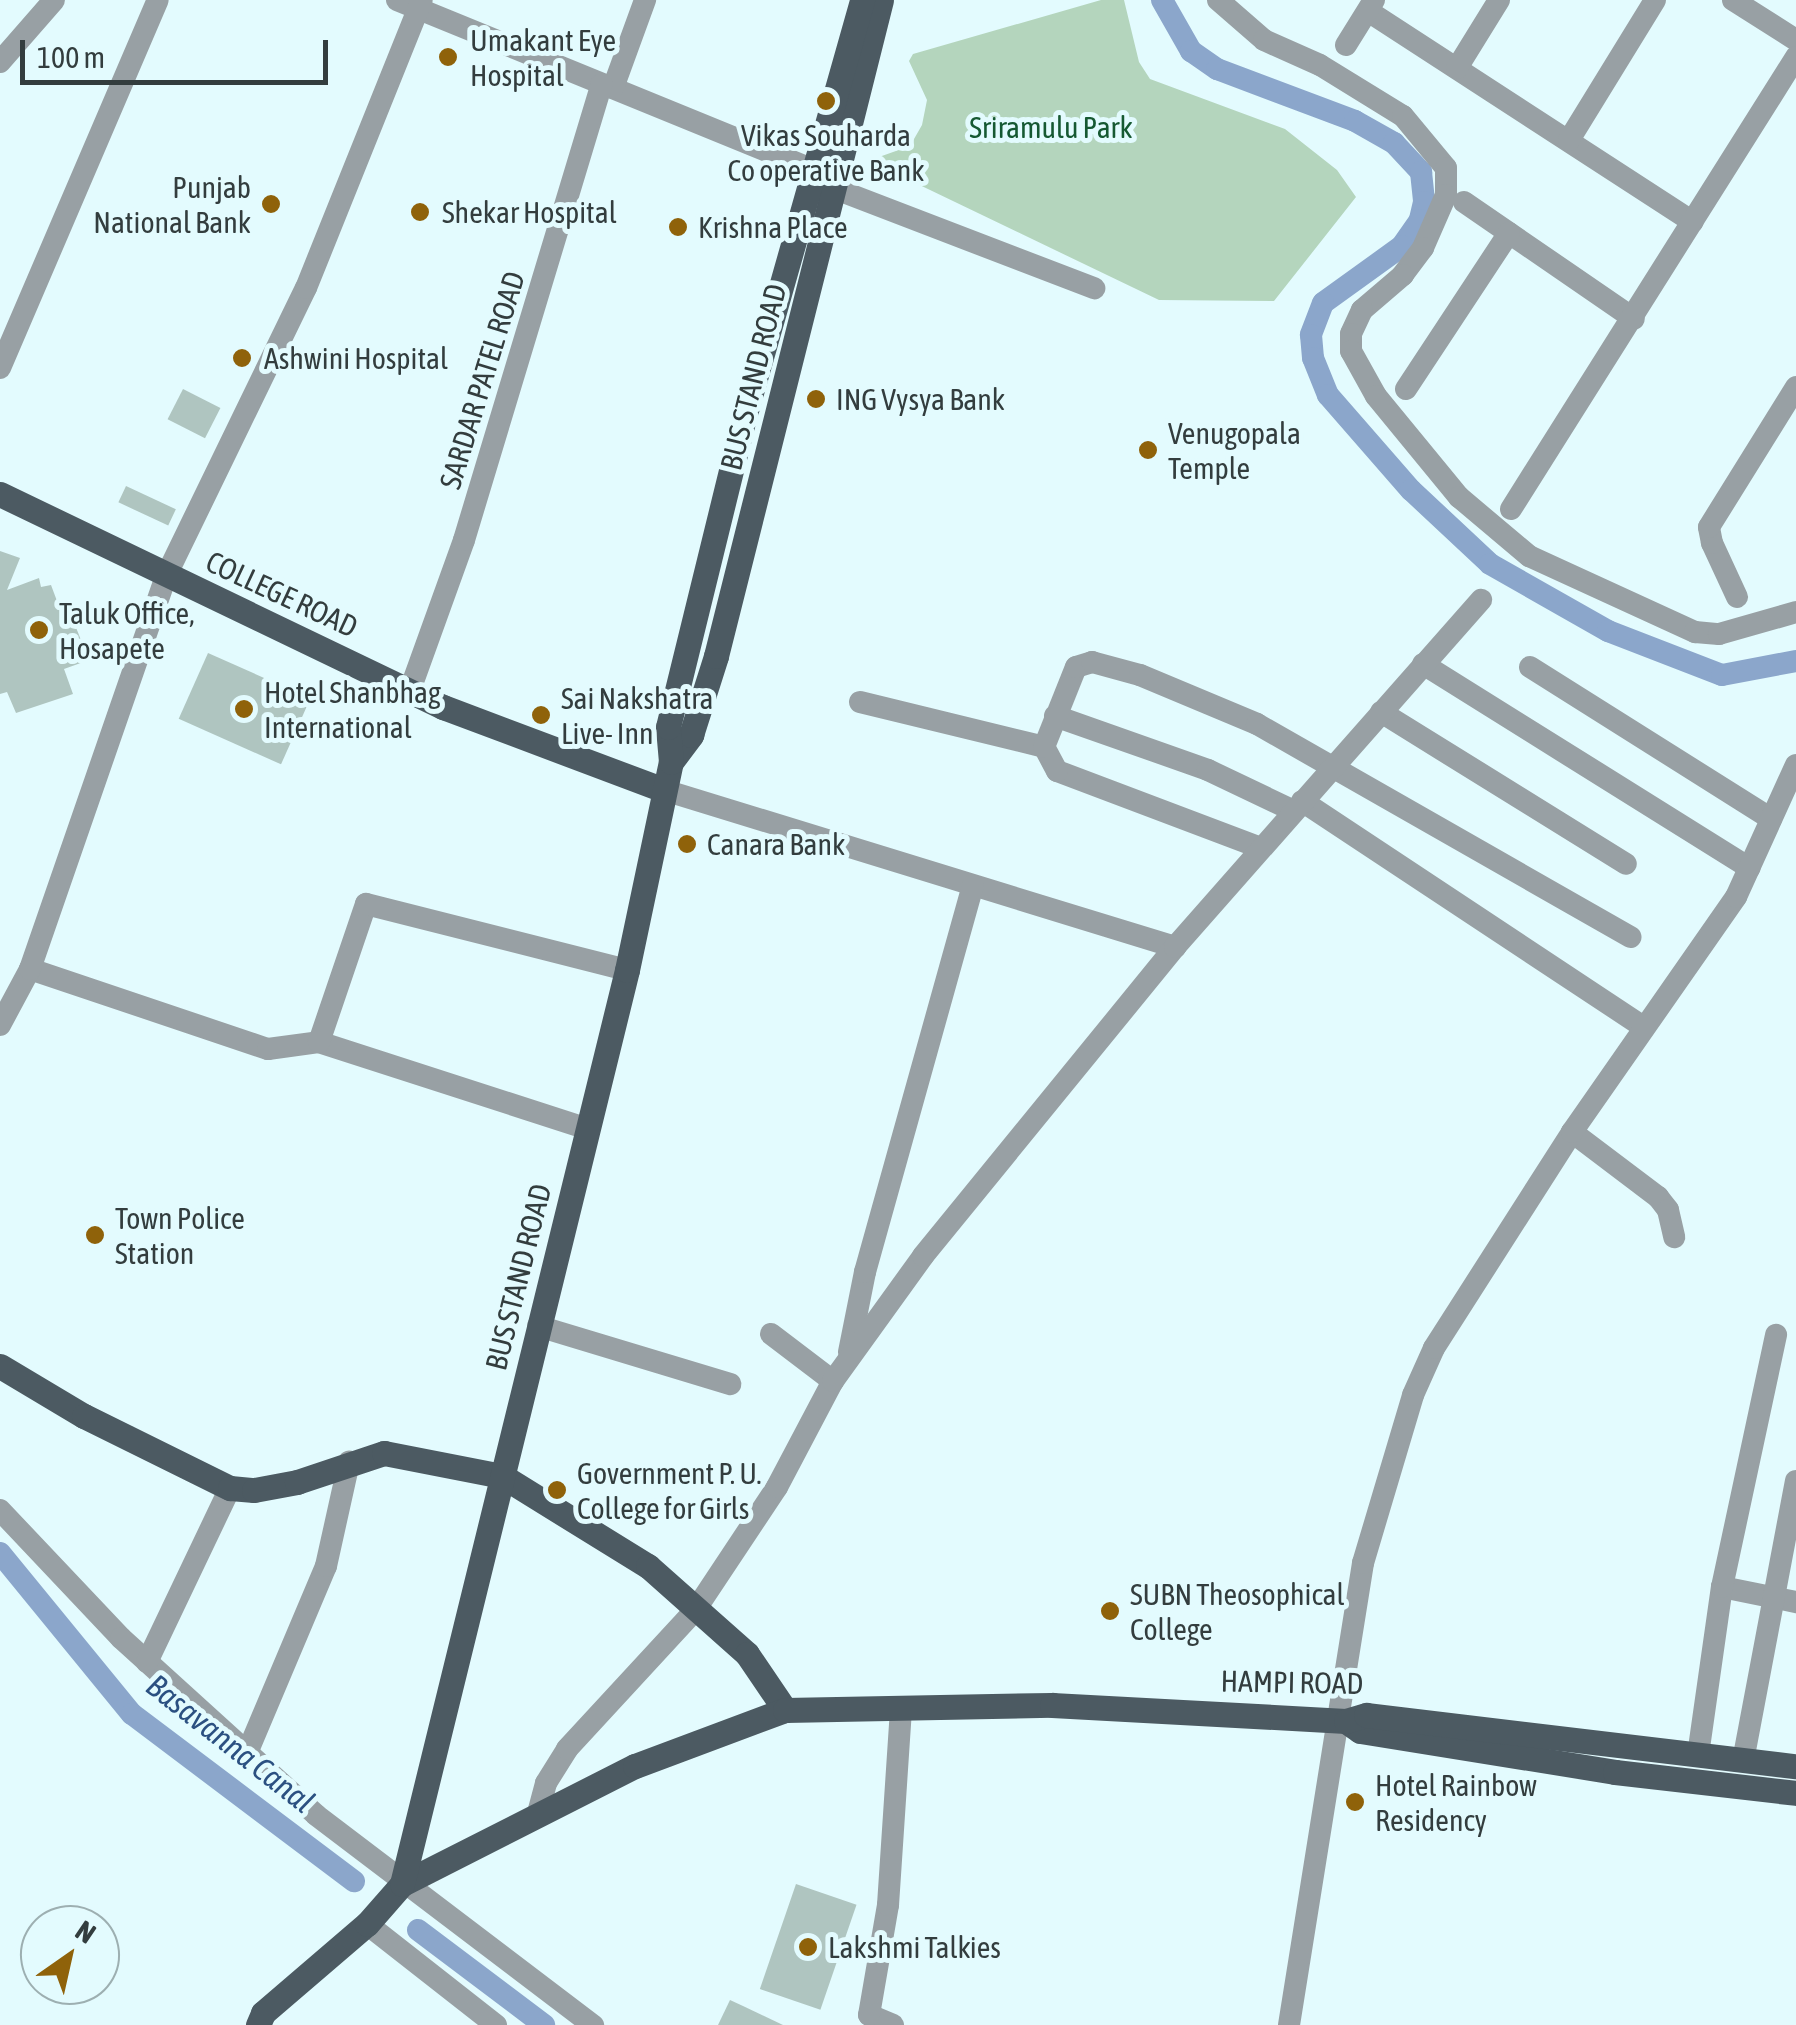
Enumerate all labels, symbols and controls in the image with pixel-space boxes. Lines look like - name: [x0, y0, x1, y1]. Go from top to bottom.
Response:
- scale bar: [25, 20, 332, 82]
- place label: Umakant Eye Hospital: [470, 22, 616, 92]
- text: 100 m: [37, 40, 105, 74]
- marker: Umakant Eye Hospital: [435, 44, 461, 70]
- marker: Vikas Souharda Co operative Bank: [815, 90, 837, 112]
- park label: Sriramulu Park: [969, 109, 1133, 145]
- place label: Vikas Souharda Co operative Bank: [727, 117, 925, 188]
- place label: Punjab National Bank: [93, 169, 251, 240]
- marker: Punjab National Bank: [260, 193, 282, 215]
- place label: Shekar Hospital: [442, 194, 617, 230]
- marker: Shekar Hospital: [407, 199, 433, 225]
- place label: Krishna Place: [698, 209, 848, 245]
- marker: Krishna Place: [667, 216, 689, 238]
- street label: SARDAR PATEL ROAD: [432, 267, 532, 493]
- street label: BUS STAND ROAD: [713, 280, 793, 474]
- place label: Ashwini Hospital: [264, 340, 448, 376]
- marker: Ashwini Hospital: [229, 345, 255, 371]
- place label: ING Vysya Bank: [836, 381, 1005, 417]
- marker: ING Vysya Bank: [805, 388, 827, 410]
- place label: Venugopala Temple: [1168, 415, 1301, 486]
- marker: Venugopala Temple: [1137, 439, 1159, 461]
- street label: COLLEGE ROAD: [201, 543, 363, 645]
- place label: Taluk Office, Hosapete: [59, 595, 195, 666]
- marker: Taluk Office, Hosapete: [28, 619, 50, 641]
- place label: Hotel Shanbhag International: [264, 674, 441, 744]
- place label: Sai Nakshatra Live- Inn: [561, 680, 713, 750]
- marker: Hotel Shanbhag International: [233, 698, 255, 720]
- marker: Sai Nakshatra Live- Inn: [530, 704, 552, 726]
- place label: Canara Bank: [707, 826, 845, 862]
- marker: Canara Bank: [676, 833, 698, 855]
- street label: BUS STAND ROAD: [478, 1180, 558, 1374]
- place label: Town Police Station: [115, 1200, 245, 1270]
- marker: Town Police Station: [84, 1224, 106, 1246]
- place label: Government P. U. College for Girls: [577, 1455, 762, 1526]
- marker: Government P. U. College for Girls: [546, 1479, 568, 1501]
- place label: SUBN Theosophical College: [1130, 1576, 1344, 1646]
- marker: SUBN Theosophical College: [1099, 1600, 1121, 1622]
- street label: HAMPI ROAD: [1220, 1663, 1364, 1701]
- water label: Basavanna Canal: [138, 1667, 322, 1821]
- place label: Hotel Rainbow Residency: [1375, 1767, 1537, 1838]
- marker: Hotel Rainbow Residency: [1344, 1791, 1366, 1813]
- north arrow: [20, 1905, 120, 2005]
- text: N: [70, 1914, 101, 1950]
- place label: Lakshmi Talkies: [828, 1929, 1001, 1965]
- marker: Lakshmi Talkies: [797, 1936, 819, 1958]

